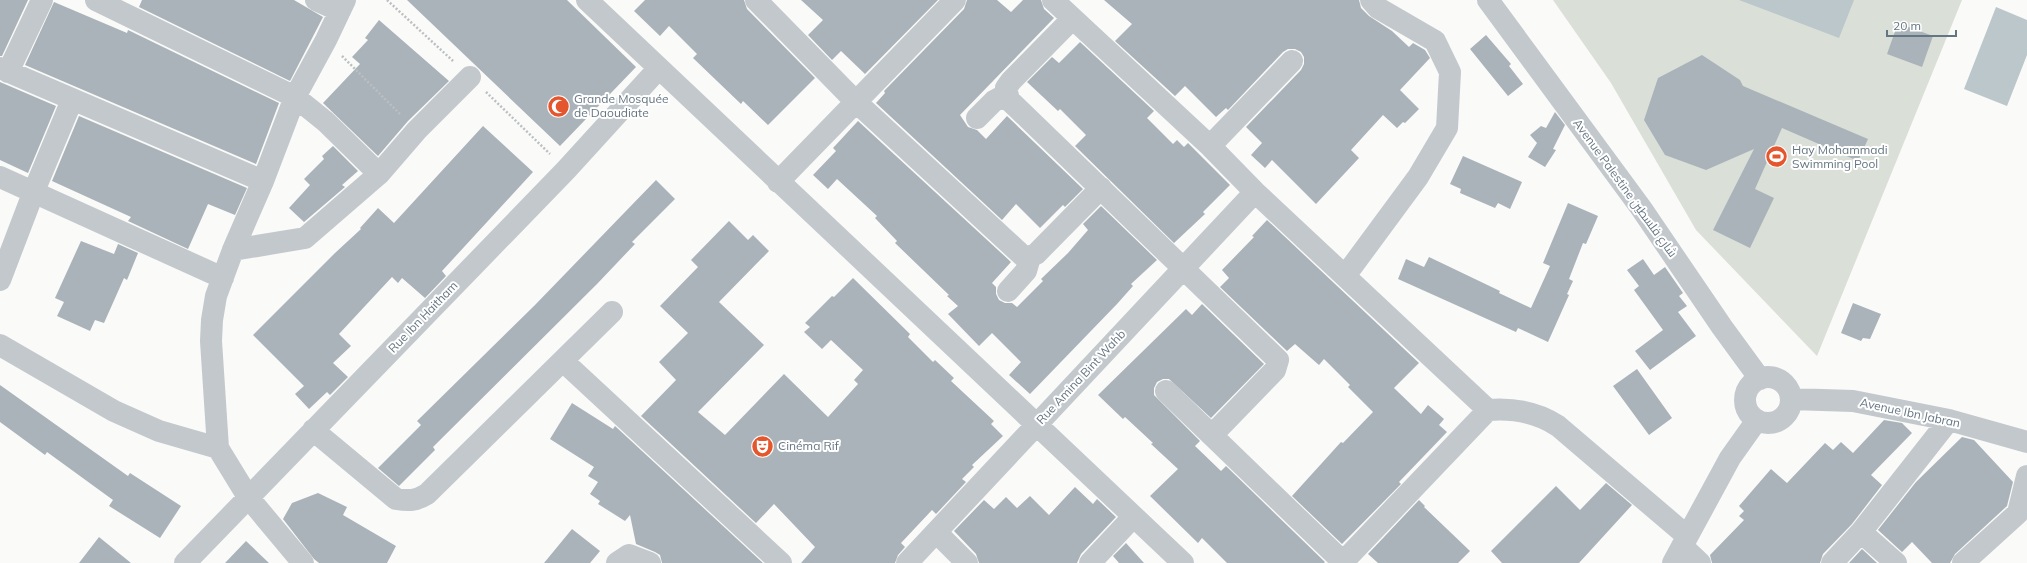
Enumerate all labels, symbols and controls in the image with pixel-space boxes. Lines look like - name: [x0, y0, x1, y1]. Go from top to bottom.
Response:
- scale bar: [1887, 12, 1956, 38]
- text: 20 m: [1893, 18, 1921, 33]
- place label: Grande Mosquée de Daoudiate: [574, 91, 668, 120]
- mosque icon: Grande Mosquée de Daoudiate: [545, 93, 571, 119]
- street label: Avenue Palestine شارع فلسطين: [1569, 116, 1681, 260]
- place label: Hay Mohammadi Swimming Pool: [1792, 142, 1888, 171]
- sports icon: Hay Mohammadi Swimming Pool: [1763, 144, 1789, 170]
- street label: Rue Ibn Haitham: [385, 278, 461, 356]
- street label: Rue Amina Bint Wahb: [1033, 326, 1128, 427]
- street label: Avenue Ibn Jabran: [1859, 395, 1962, 430]
- theatre icon: Cinéma Rif: [750, 433, 776, 459]
- place label: Cinéma Rif: [778, 438, 840, 453]

